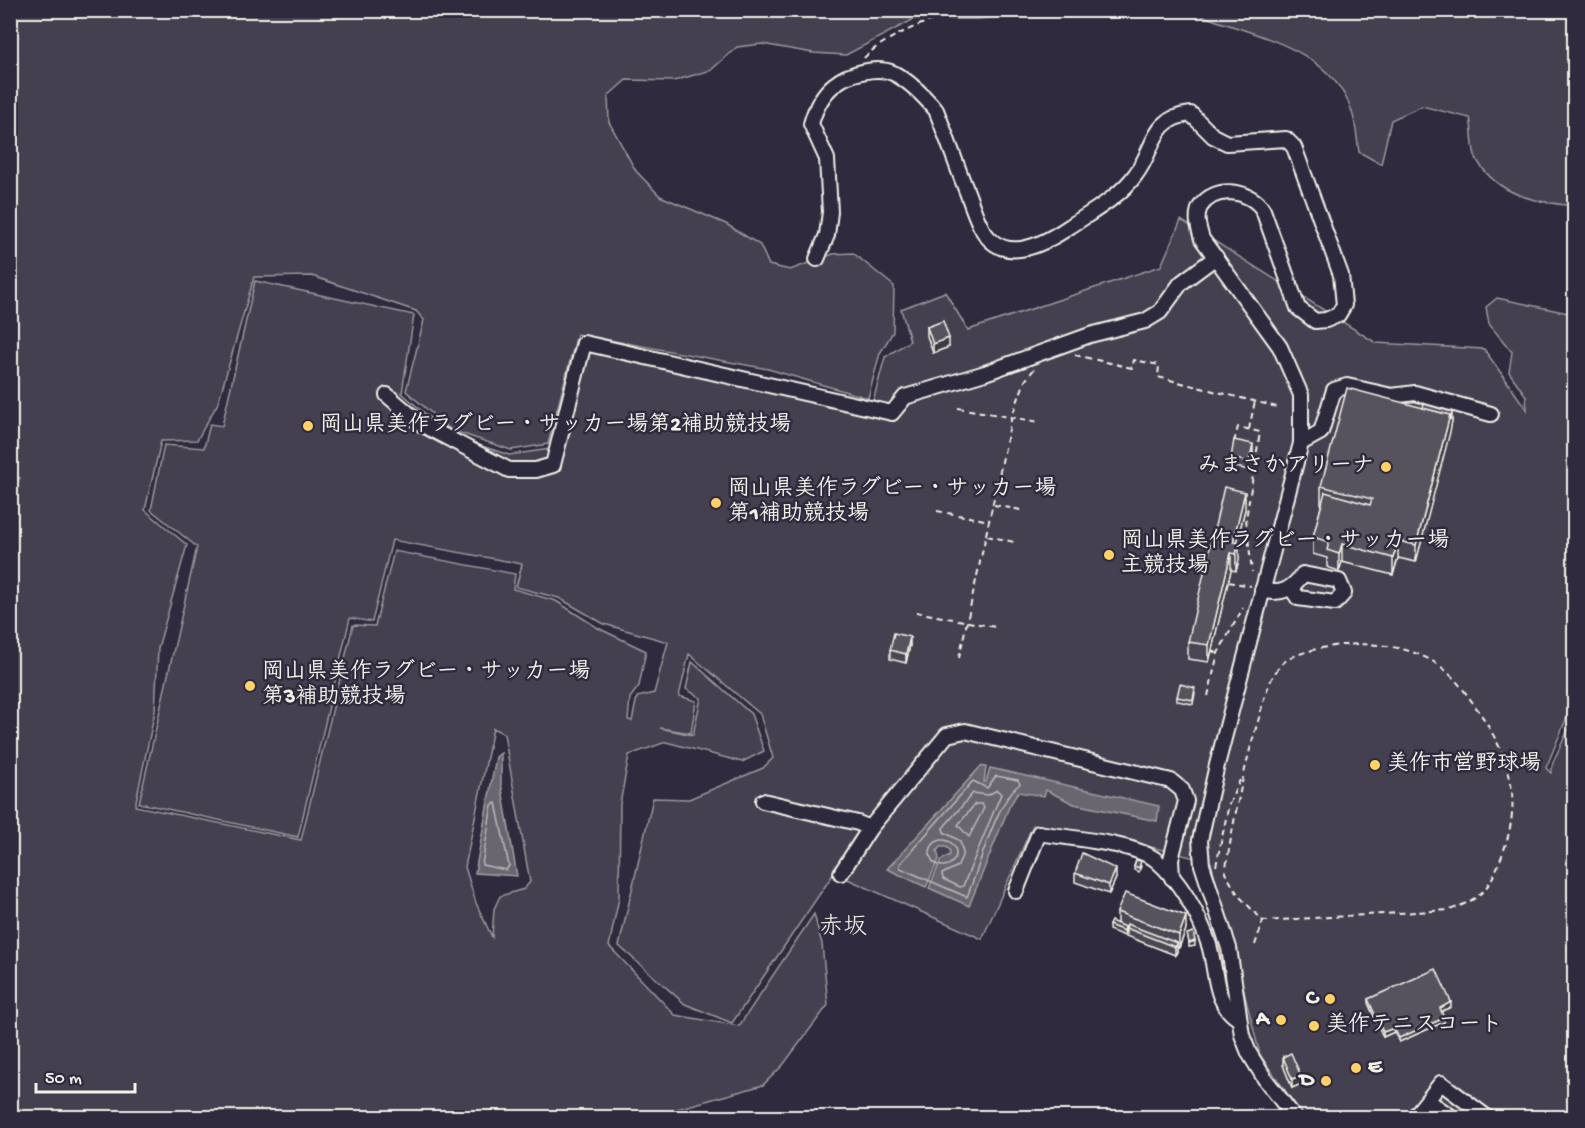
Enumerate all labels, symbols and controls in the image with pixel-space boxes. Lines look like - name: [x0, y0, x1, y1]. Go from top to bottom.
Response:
- place label: 岡山県美作ラグビー・サッカー場第2補助競技場: [320, 411, 791, 439]
- marker: 岡山県美作ラグビー・サッカー場第2補助競技場: [301, 419, 315, 433]
- place label: みまさかアリーナ: [1198, 454, 1374, 480]
- marker: みまさかアリーナ: [1379, 460, 1393, 474]
- place label: 岡山県美作ラグビー・サッカー場 第1補助競技場: [728, 475, 1056, 528]
- marker: 岡山県美作ラグビー・サッカー場 第1補助競技場: [709, 496, 723, 510]
- place label: 岡山県美作ラグビー・サッカー場 主競技場: [1121, 527, 1449, 580]
- marker: 岡山県美作ラグビー・サッカー場 主競技場: [1102, 548, 1116, 562]
- place label: 岡山県美作ラグビー・サッカー場 第3補助競技場: [262, 658, 590, 711]
- marker: 岡山県美作ラグビー・サッカー場 第3補助競技場: [243, 679, 257, 693]
- place label: 美作市営野球場: [1387, 750, 1541, 778]
- marker: 美作市営野球場: [1368, 758, 1382, 772]
- district label: 赤坂: [819, 913, 867, 943]
- place label: C: [1305, 986, 1320, 1012]
- marker: C: [1323, 992, 1337, 1006]
- place label: A: [1255, 1007, 1271, 1033]
- place label: 美作テニスコート: [1326, 1011, 1502, 1039]
- marker: A: [1274, 1013, 1288, 1027]
- marker: 美作テニスコート: [1307, 1019, 1321, 1033]
- place label: E: [1368, 1055, 1383, 1081]
- scale bar: [36, 1056, 135, 1094]
- marker: E: [1349, 1061, 1363, 1075]
- place label: D: [1298, 1068, 1315, 1094]
- text: 50 m: [45, 1069, 82, 1090]
- marker: D: [1319, 1074, 1333, 1088]

